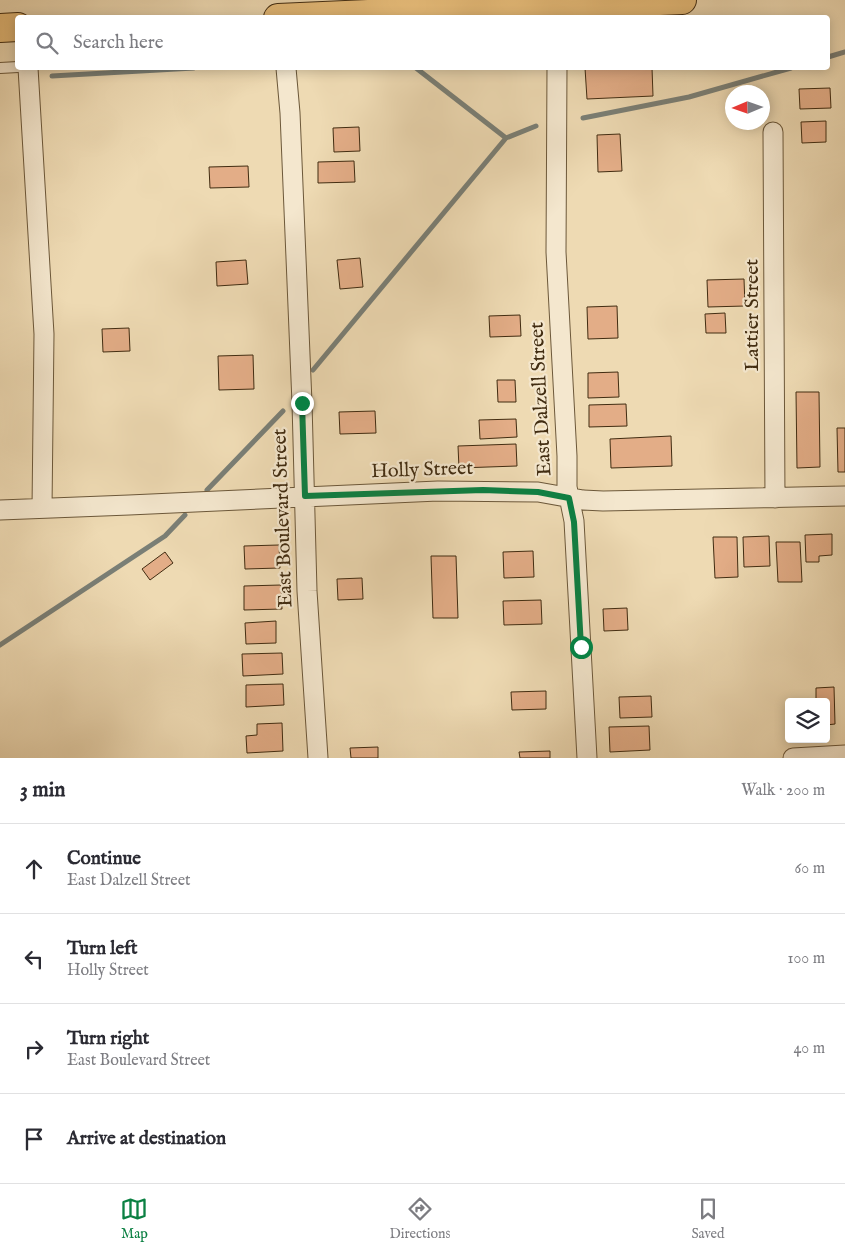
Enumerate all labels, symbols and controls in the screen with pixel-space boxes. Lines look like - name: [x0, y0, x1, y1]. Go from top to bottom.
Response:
- search box: [15, 15, 830, 70]
- icon: search: [33, 29, 61, 57]
- text: Search here: [73, 31, 164, 55]
- north arrow: [725, 85, 770, 130]
- street label: Lattier Street: [740, 259, 765, 371]
- street label: East Dalzell Street: [524, 321, 558, 477]
- route end: [291, 392, 314, 415]
- street label: East Boulevard Street: [267, 428, 299, 608]
- street label: Holly Street: [371, 456, 474, 484]
- route start: [570, 636, 593, 659]
- map controls: [785, 698, 830, 743]
- button: layers: [785, 698, 830, 743]
- text: 3 min: [20, 777, 65, 804]
- text: Walk · 200 m: [741, 781, 825, 801]
- text: Continue: [67, 847, 141, 871]
- icon: ahead: [20, 855, 48, 883]
- text: 60 m: [795, 859, 825, 879]
- text: East Dalzell Street: [67, 871, 191, 891]
- text: Turn left: [67, 937, 138, 961]
- icon: left: [20, 945, 48, 973]
- text: 100 m: [788, 949, 825, 969]
- text: Holly Street: [67, 961, 149, 981]
- text: Turn right: [67, 1027, 149, 1051]
- icon: right: [20, 1035, 48, 1063]
- text: 40 m: [793, 1039, 825, 1059]
- text: East Boulevard Street: [67, 1051, 210, 1071]
- icon: arrive: [20, 1125, 48, 1153]
- text: Arrive at destination: [67, 1127, 226, 1151]
- tab: Map: [120, 1195, 148, 1243]
- tab: Directions: [389, 1195, 450, 1243]
- tab: Saved: [691, 1195, 724, 1243]

